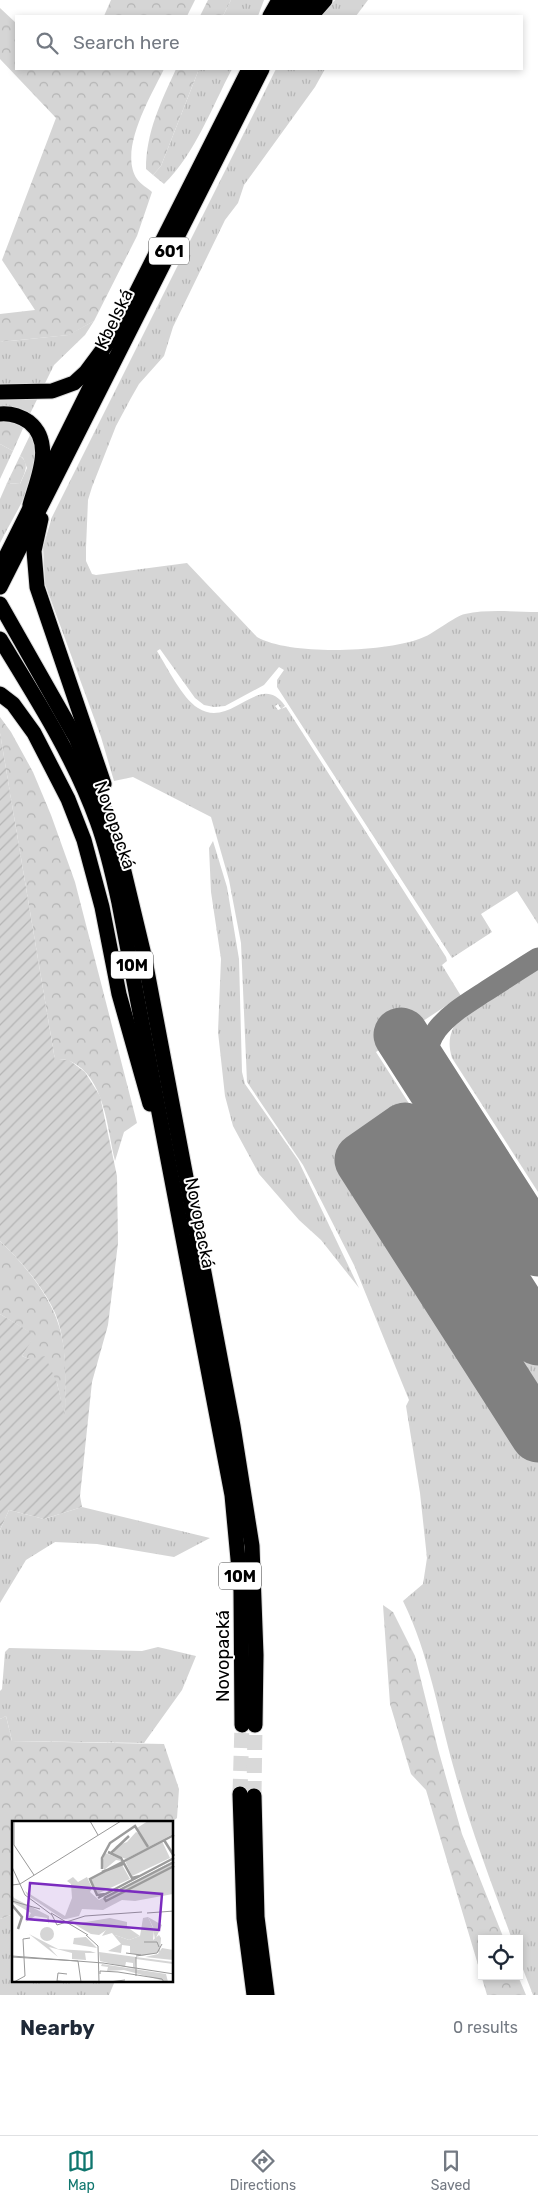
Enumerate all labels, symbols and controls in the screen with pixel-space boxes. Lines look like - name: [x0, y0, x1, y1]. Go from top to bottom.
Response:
- search box: [15, 15, 523, 70]
- icon: search: [33, 29, 61, 57]
- text: Search here: [73, 31, 180, 54]
- road number: 601: [149, 238, 189, 264]
- street label: Kbelská: [90, 285, 138, 353]
- street label: Novopacká: [90, 778, 140, 872]
- road number: 10M: [111, 952, 153, 978]
- street label: Novopacká: [180, 1176, 220, 1270]
- road number: 10M: [219, 1562, 261, 1590]
- street label: Novopacká: [212, 1610, 234, 1702]
- inset map: [12, 1821, 174, 1982]
- map controls: [478, 1935, 523, 1980]
- button: locate: [478, 1935, 523, 1980]
- text: Nearby: [20, 2015, 95, 2040]
- text: 0 results: [453, 2018, 518, 2037]
- tab: Map: [67, 2147, 95, 2194]
- tab: Directions: [230, 2147, 296, 2194]
- tab: Saved: [431, 2147, 471, 2194]

